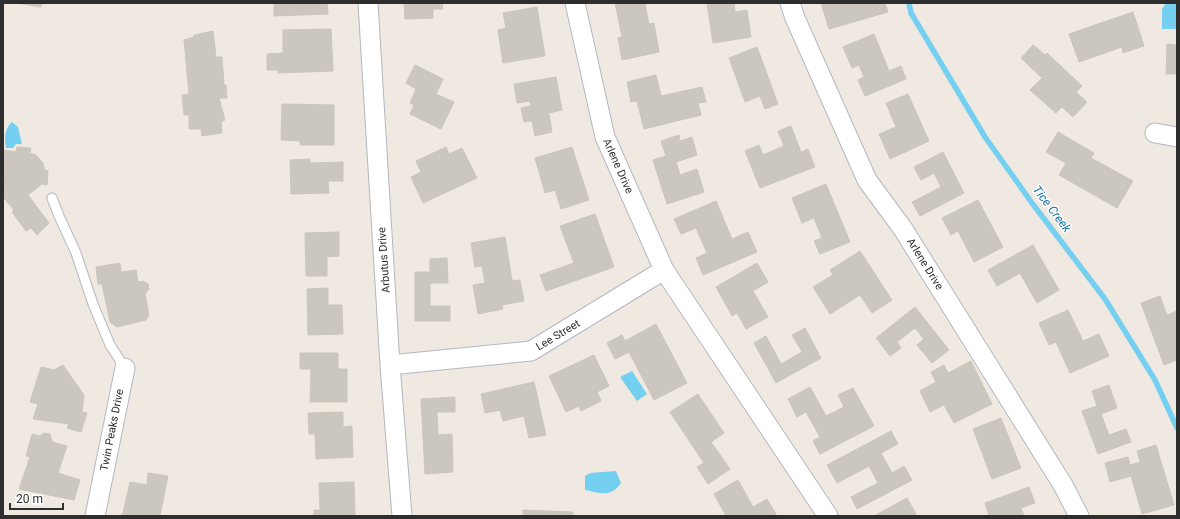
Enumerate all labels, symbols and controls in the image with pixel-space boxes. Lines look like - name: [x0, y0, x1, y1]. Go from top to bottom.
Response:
- street label: Arlene Drive: [600, 137, 636, 196]
- water label: Tice Creek: [1030, 183, 1075, 236]
- street label: Arbutus Drive: [375, 227, 393, 293]
- street label: Arlene Drive: [904, 236, 946, 292]
- street label: Lee Street: [534, 317, 583, 353]
- street label: Twin Peaks Drive: [98, 388, 126, 472]
- scale bar: [10, 485, 63, 511]
- text: 20 m: [16, 492, 43, 506]

